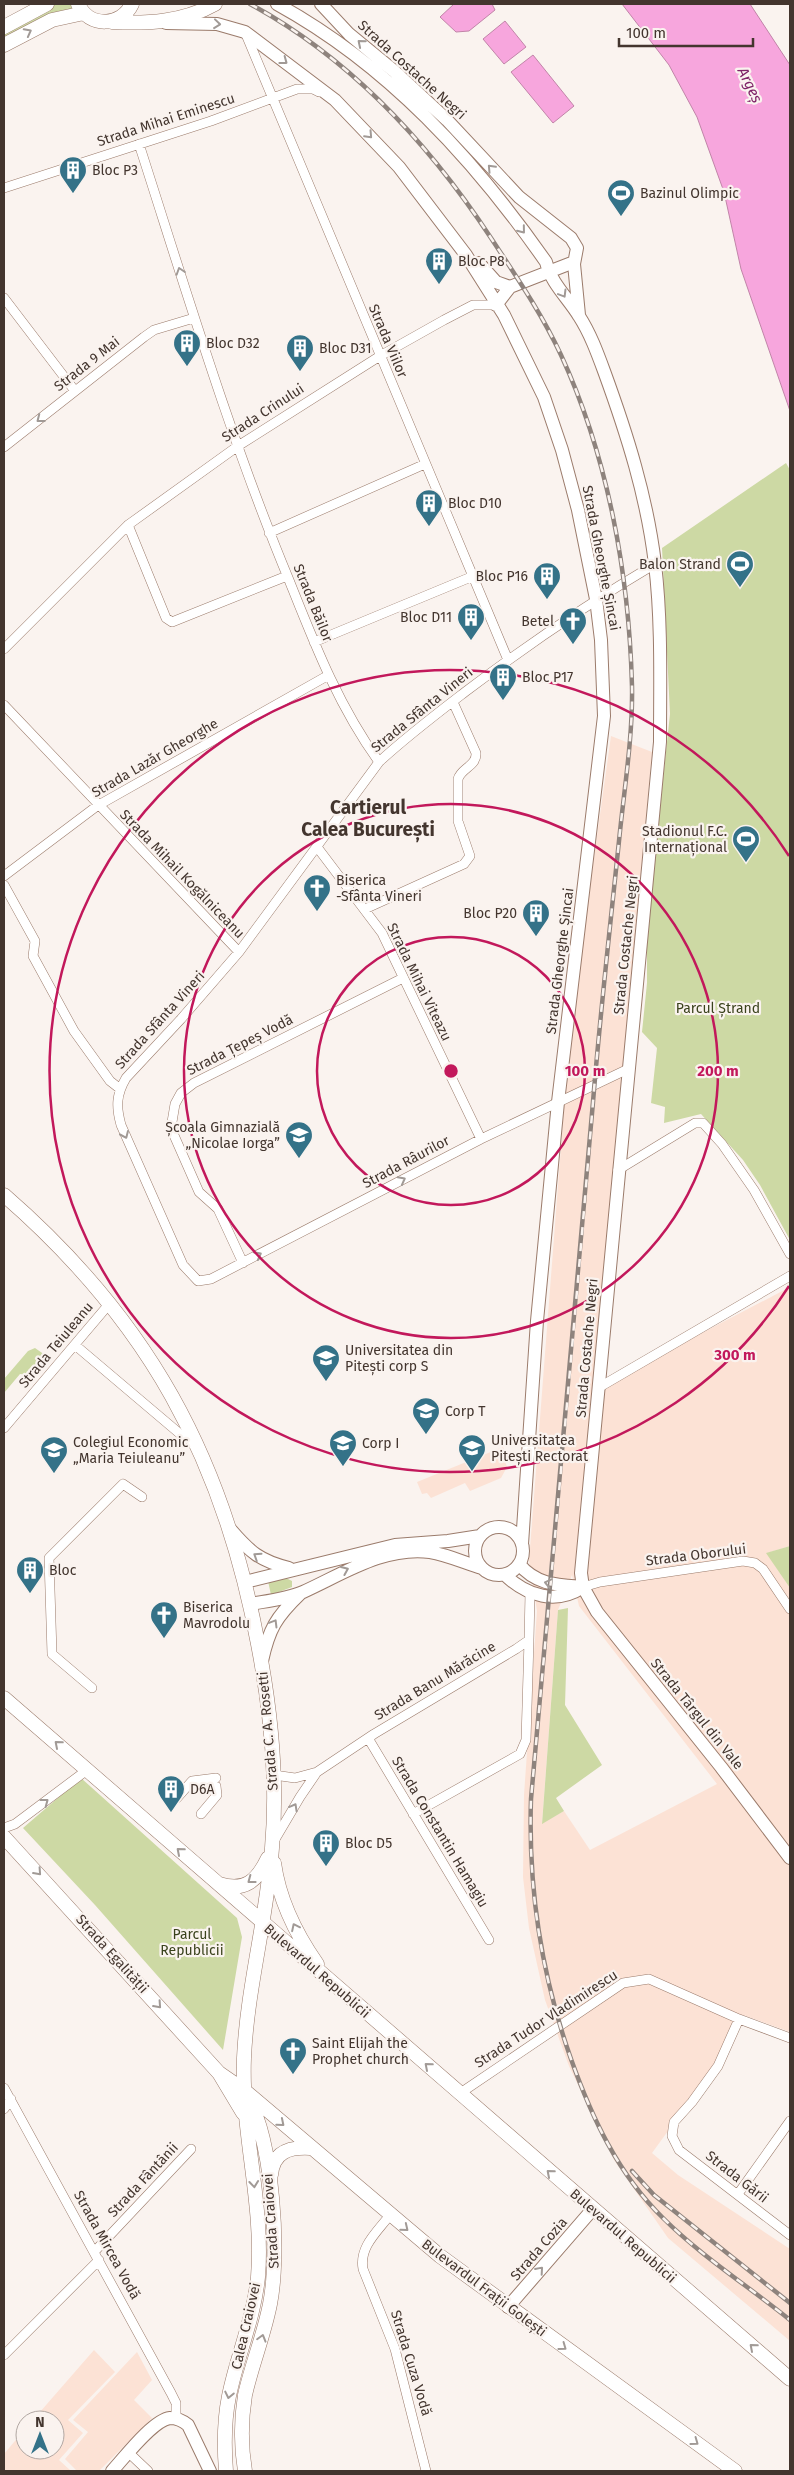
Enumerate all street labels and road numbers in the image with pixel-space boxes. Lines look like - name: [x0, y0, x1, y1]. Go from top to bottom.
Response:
- street label: Strada Costache Negri: [354, 17, 470, 123]
- street label: Strada Mihai Eminescu: [95, 90, 237, 150]
- street label: Strada Viilor: [365, 302, 411, 381]
- street label: Strada 9 Mai: [51, 333, 123, 395]
- street label: Strada Crinului: [219, 380, 307, 446]
- street label: Strada Gheorghe Șincai: [578, 484, 623, 632]
- street label: Strada Băilor: [290, 562, 337, 645]
- street label: Strada Sfânta Vineri: [368, 664, 476, 756]
- street label: Strada Lazăr Gheorghe: [89, 715, 221, 801]
- street label: Strada Mihail Kogălniceanu: [116, 806, 248, 942]
- street label: Strada Costache Negri: [610, 875, 642, 1015]
- street label: Strada Gheorghe Șincai: [543, 887, 578, 1035]
- street label: Strada Mihai Viteazu: [383, 920, 455, 1044]
- street label: Strada Sfânta Vineri: [112, 968, 208, 1072]
- street label: Strada Țepeș Vodă: [184, 1011, 296, 1080]
- street label: Strada Râurilor: [360, 1132, 453, 1192]
- street label: Strada Costache Negri: [572, 1278, 602, 1418]
- street label: Strada Teiuleanu: [15, 1299, 97, 1391]
- street label: Strada Oborului: [645, 1540, 747, 1570]
- street label: Strada Banu Mărăcine: [371, 1638, 499, 1724]
- street label: Strada Târgul din Vale: [647, 1655, 747, 1773]
- street label: Strada C. A. Rosetti: [254, 1671, 282, 1791]
- street label: Strada Constantin Hamagiu: [388, 1753, 492, 1911]
- street label: Strada Egalității: [71, 1911, 152, 1998]
- street label: Bulevardul Republicii: [260, 1920, 374, 2022]
- street label: Strada Tudor Vladimirescu: [471, 1966, 621, 2072]
- street label: Strada Fântânii: [104, 2139, 182, 2221]
- street label: Strada Gării: [702, 2147, 772, 2207]
- street label: Strada Craiovei: [259, 2173, 283, 2269]
- street label: Bulevardul Republicii: [566, 2185, 680, 2287]
- street label: Strada Mircea Vodă: [70, 2188, 144, 2302]
- street label: Strada Cozia: [507, 2214, 571, 2284]
- street label: Bulevardul Frații Golești: [418, 2236, 550, 2341]
- street label: Calea Craiovei: [228, 2281, 264, 2371]
- street label: Strada Cuza Vodă: [387, 2308, 435, 2418]

